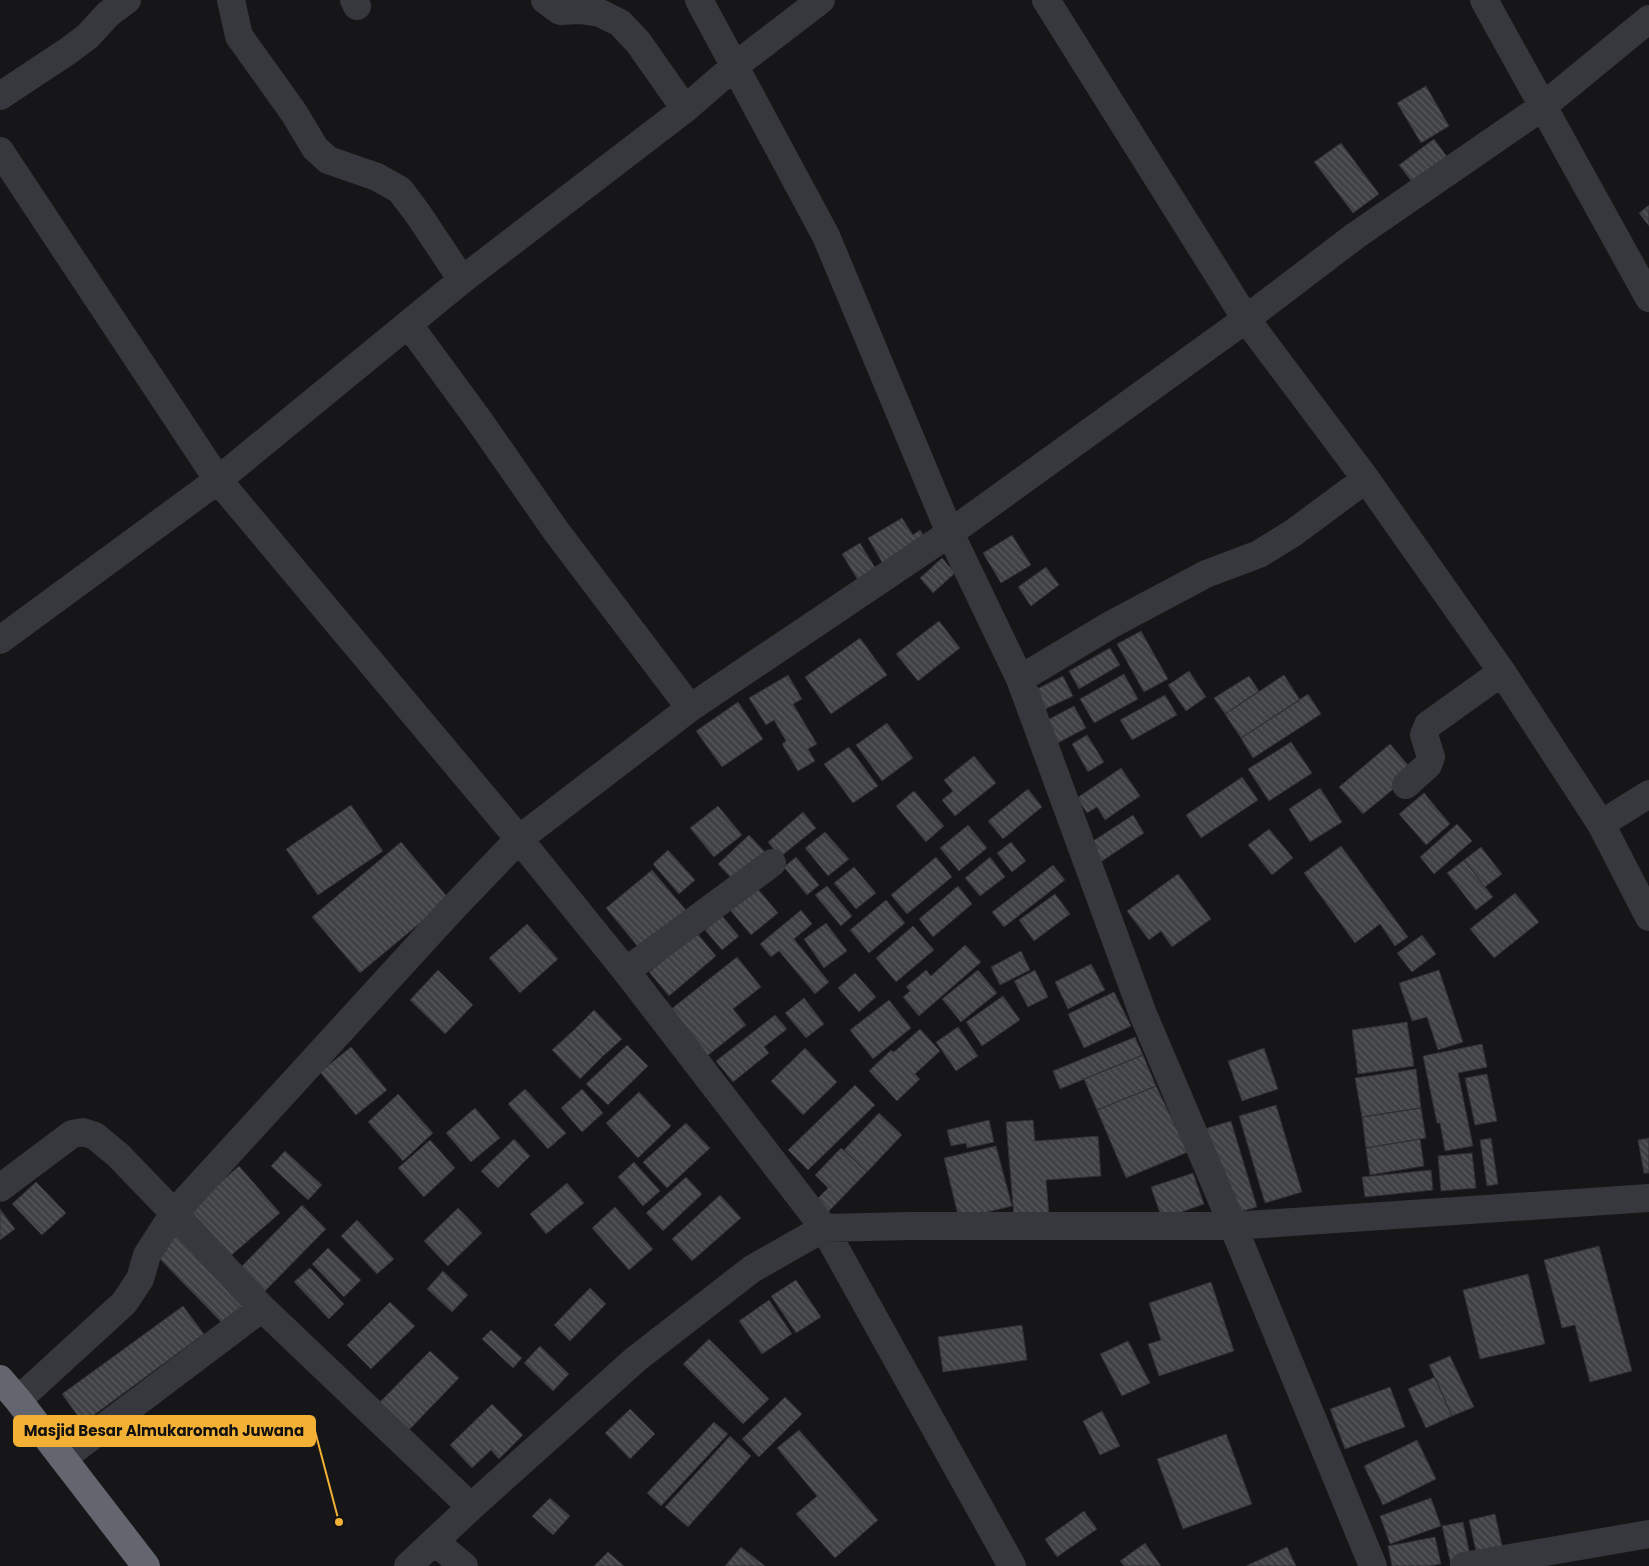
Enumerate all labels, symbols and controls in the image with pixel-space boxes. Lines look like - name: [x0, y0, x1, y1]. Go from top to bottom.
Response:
- callout: Masjid Besar Almukaromah Juwana: [14, 1416, 315, 1446]
- text: Masjid Besar Almukaromah Juwana: [24, 1420, 304, 1441]

